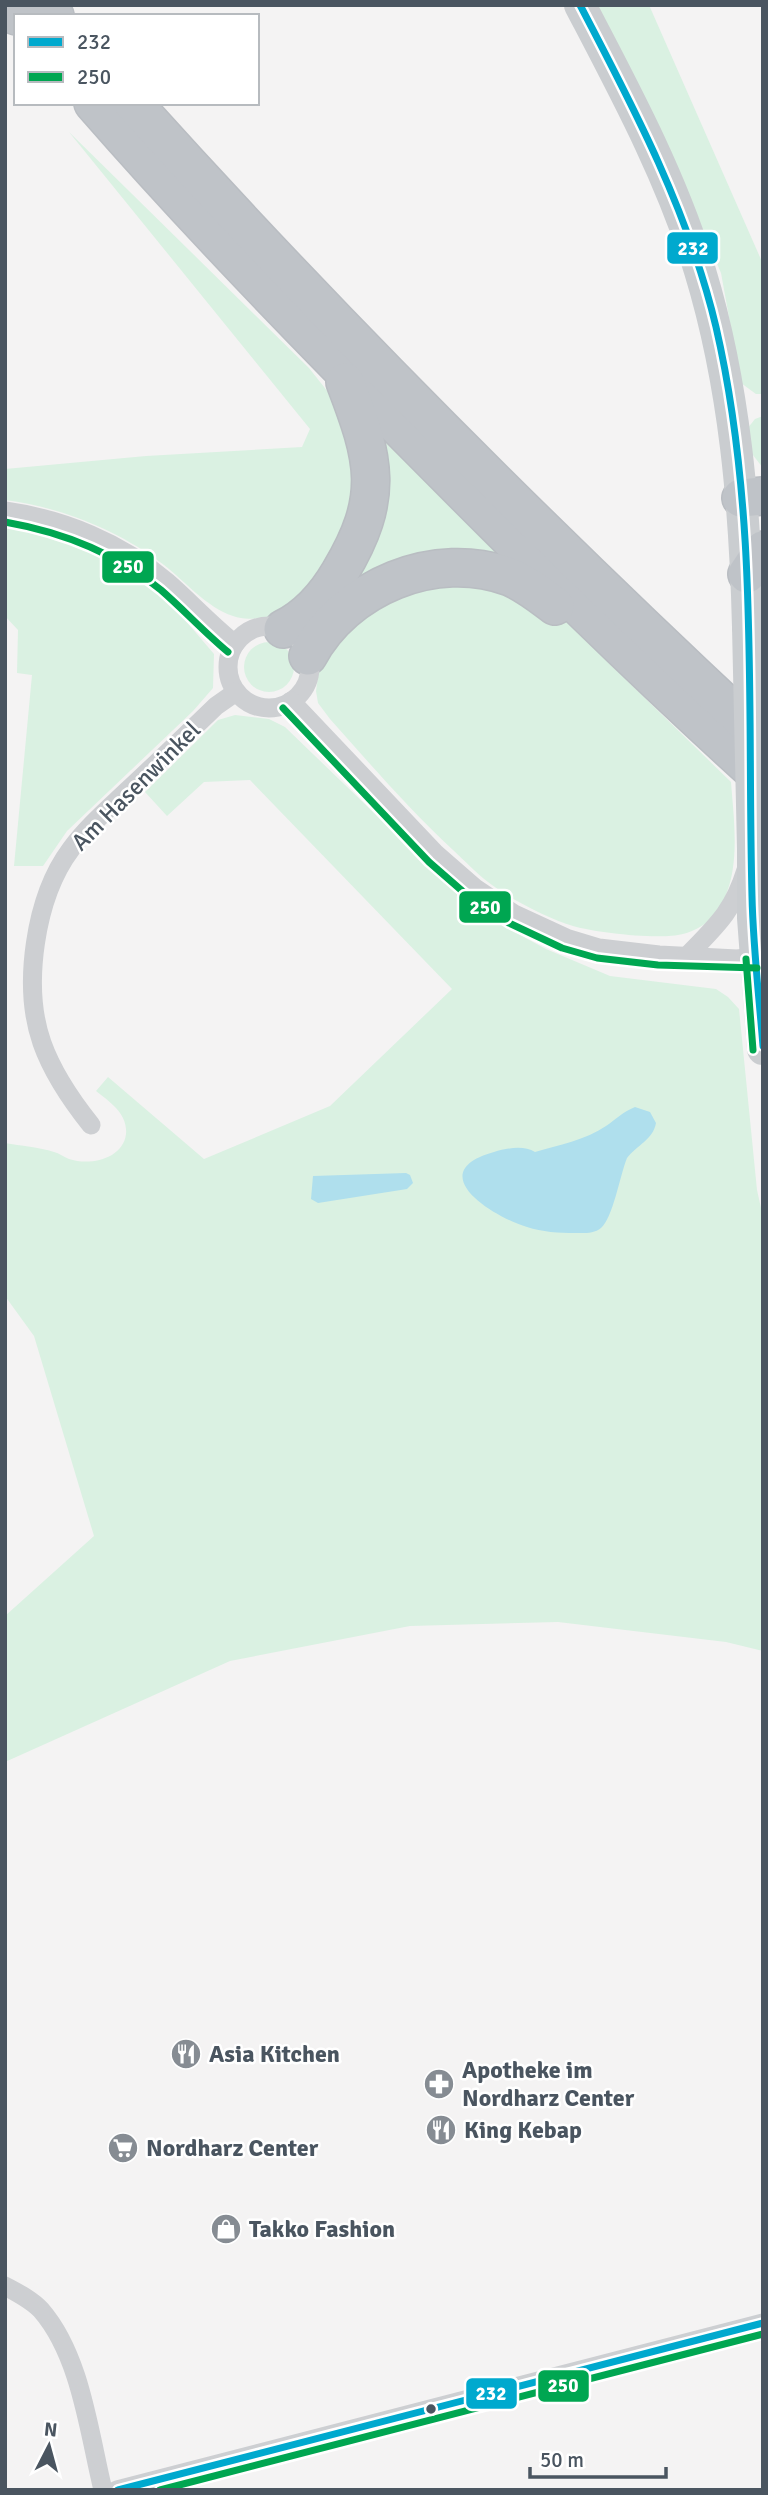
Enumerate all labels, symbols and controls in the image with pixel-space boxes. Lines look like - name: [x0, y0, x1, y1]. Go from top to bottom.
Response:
- legend: [14, 14, 259, 105]
- text: 232: [77, 29, 111, 55]
- text: 250: [77, 64, 111, 90]
- line badge: 232: [666, 231, 719, 265]
- text: 232: [678, 237, 708, 261]
- line badge: 250: [101, 550, 155, 584]
- text: 250: [113, 555, 143, 579]
- street label: Am Hasenwinkel: [65, 715, 207, 857]
- line badge: 250: [458, 890, 512, 924]
- text: 250: [470, 896, 500, 920]
- restaurant icon: Asia Kitchen: [169, 2037, 203, 2071]
- place label: Asia Kitchen: [209, 2039, 340, 2069]
- place label: Apotheke im Nordharz Center: [462, 2055, 635, 2113]
- pharmacy icon: Apotheke im Nordharz Center: [422, 2067, 456, 2101]
- restaurant icon: King Kebap: [424, 2113, 458, 2147]
- place label: King Kebap: [464, 2115, 582, 2145]
- supermarket icon: Nordharz Center: [106, 2131, 140, 2165]
- place label: Nordharz Center: [146, 2133, 319, 2163]
- shop icon: Takko Fashion: [209, 2212, 243, 2246]
- place label: Takko Fashion: [249, 2214, 395, 2244]
- line badge: 250: [537, 2369, 590, 2403]
- text: 250: [548, 2374, 578, 2398]
- line badge: 232: [465, 2377, 518, 2410]
- text: 232: [476, 2382, 506, 2406]
- unlabelled marker: [424, 2402, 438, 2416]
- north arrow: [14, 2411, 84, 2481]
- text: N: [43, 2417, 58, 2443]
- scale bar: [530, 2436, 666, 2480]
- text: 50 m: [540, 2447, 584, 2473]

